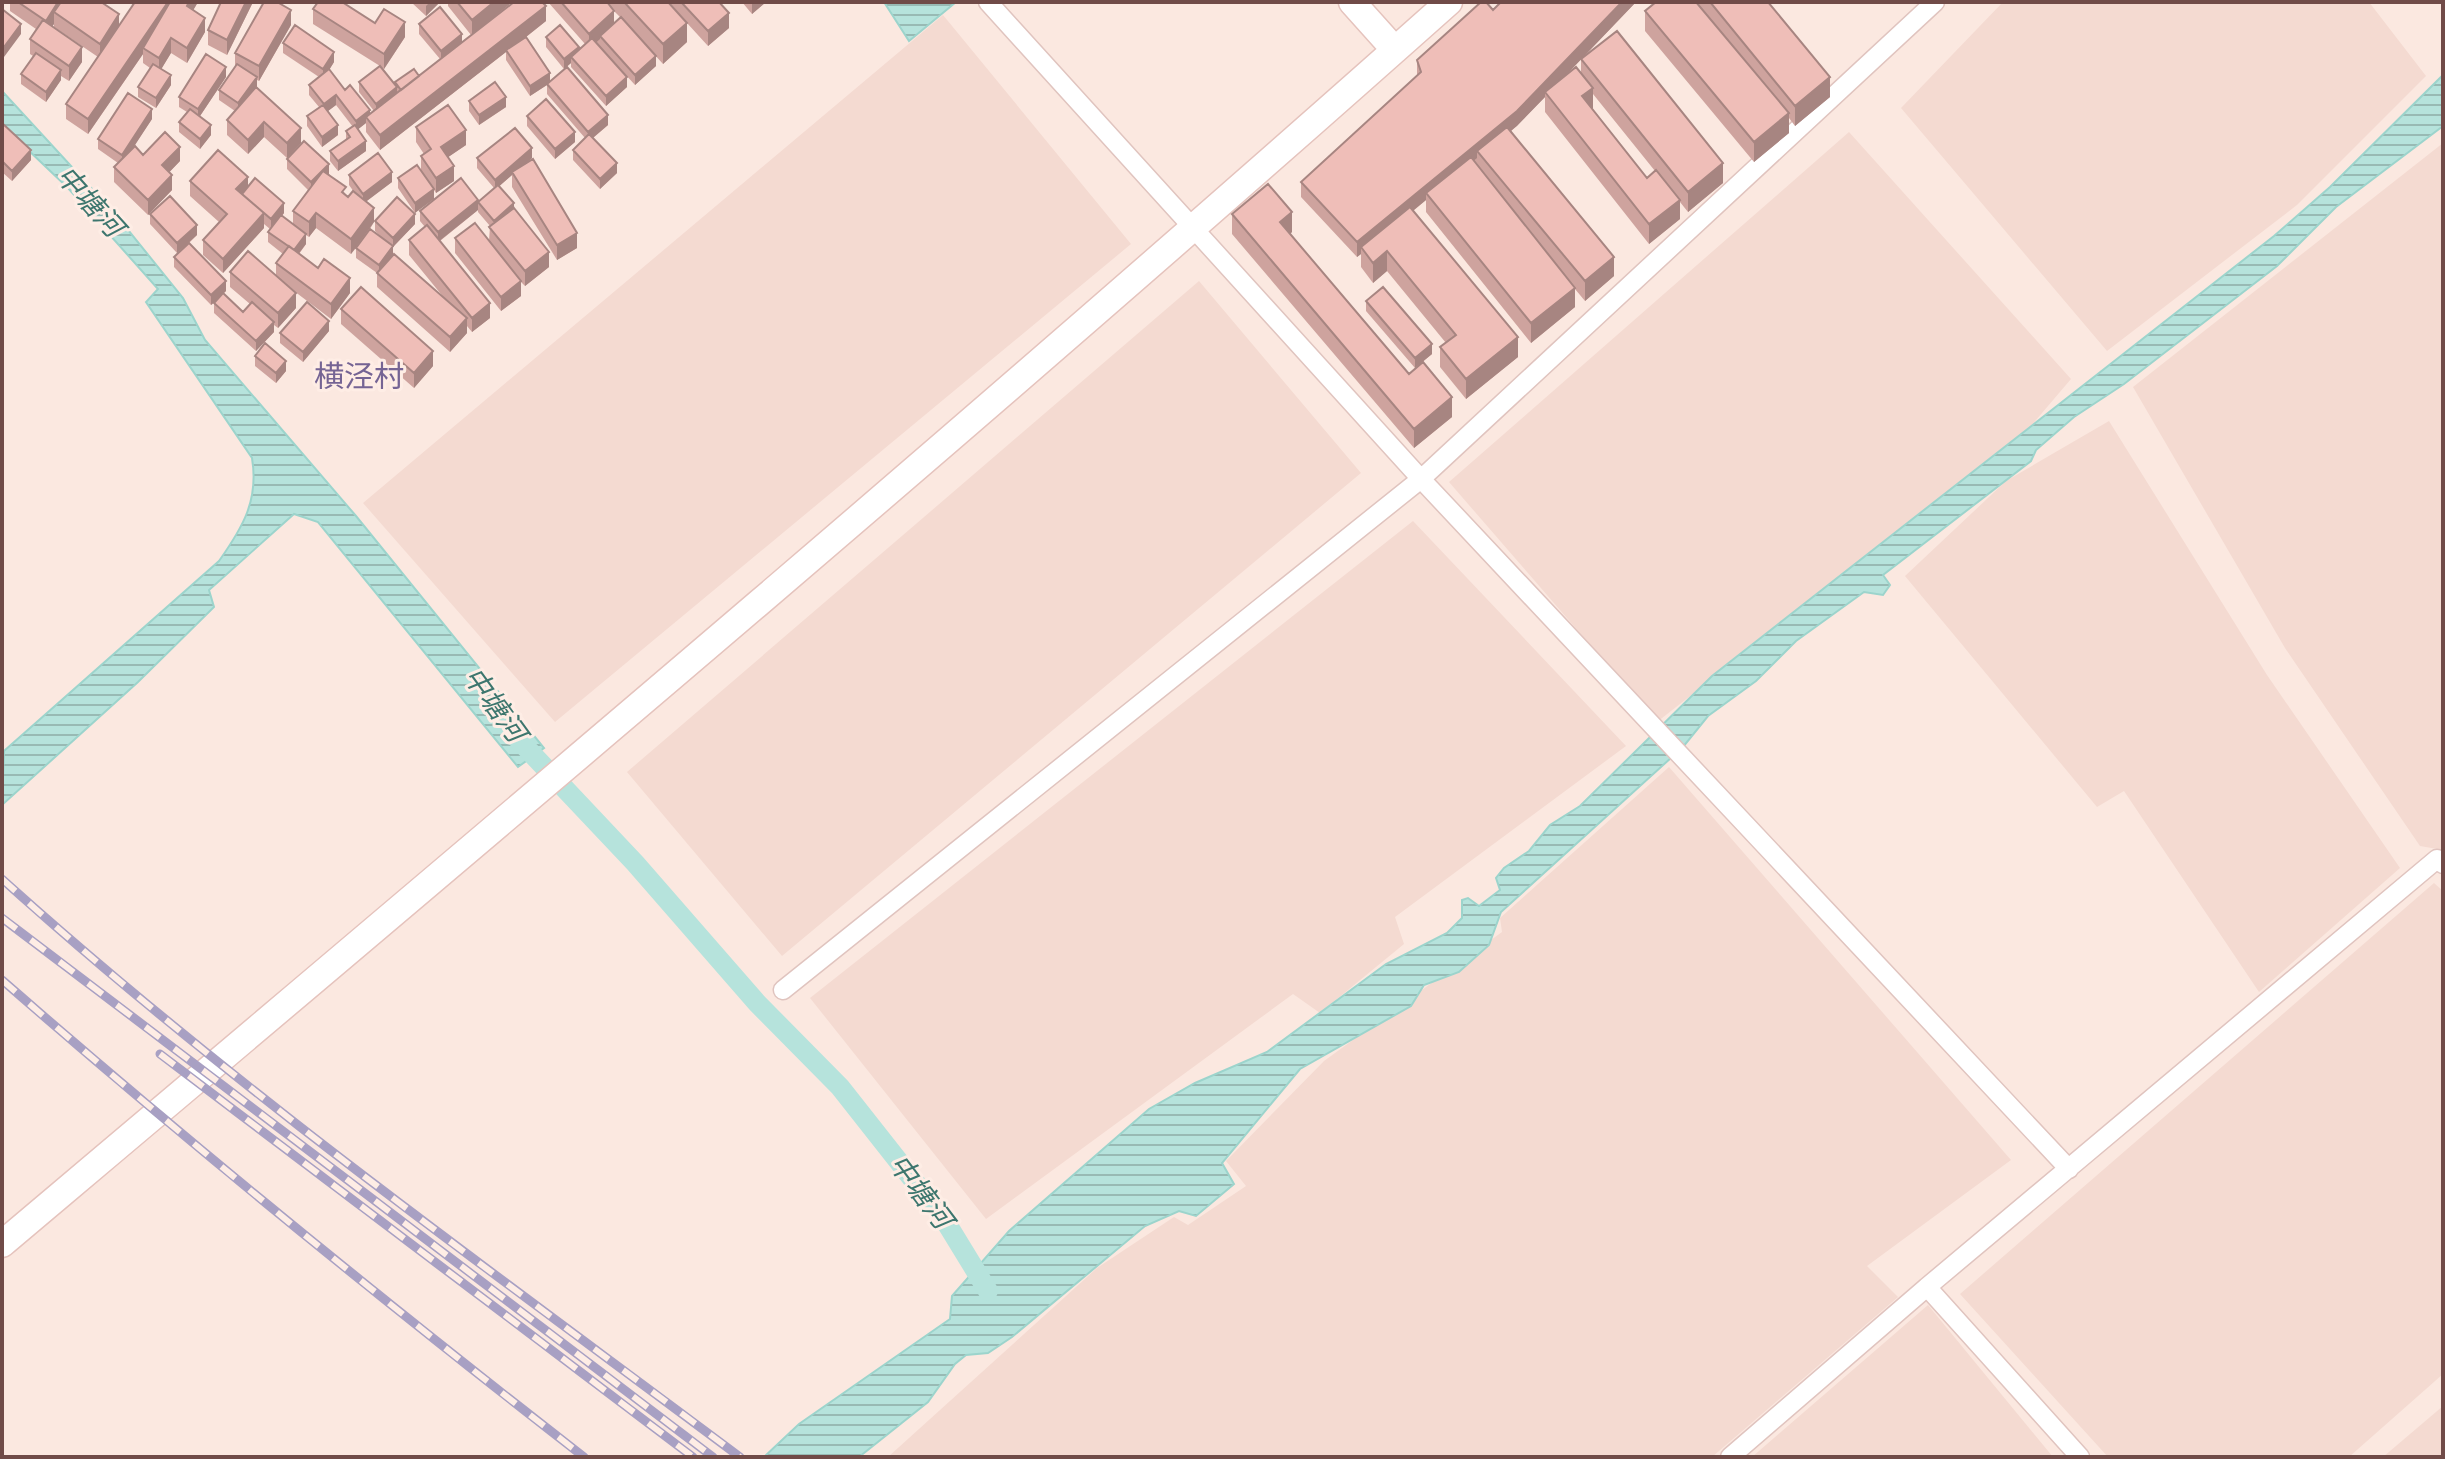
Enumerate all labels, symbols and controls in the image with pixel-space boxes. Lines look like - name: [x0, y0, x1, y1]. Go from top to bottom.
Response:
- water label: 中塘河: [49, 157, 136, 248]
- district label: 横泾村: [314, 356, 404, 395]
- water label: 中塘河: [456, 659, 538, 753]
- water label: 中塘河: [881, 1146, 964, 1239]

